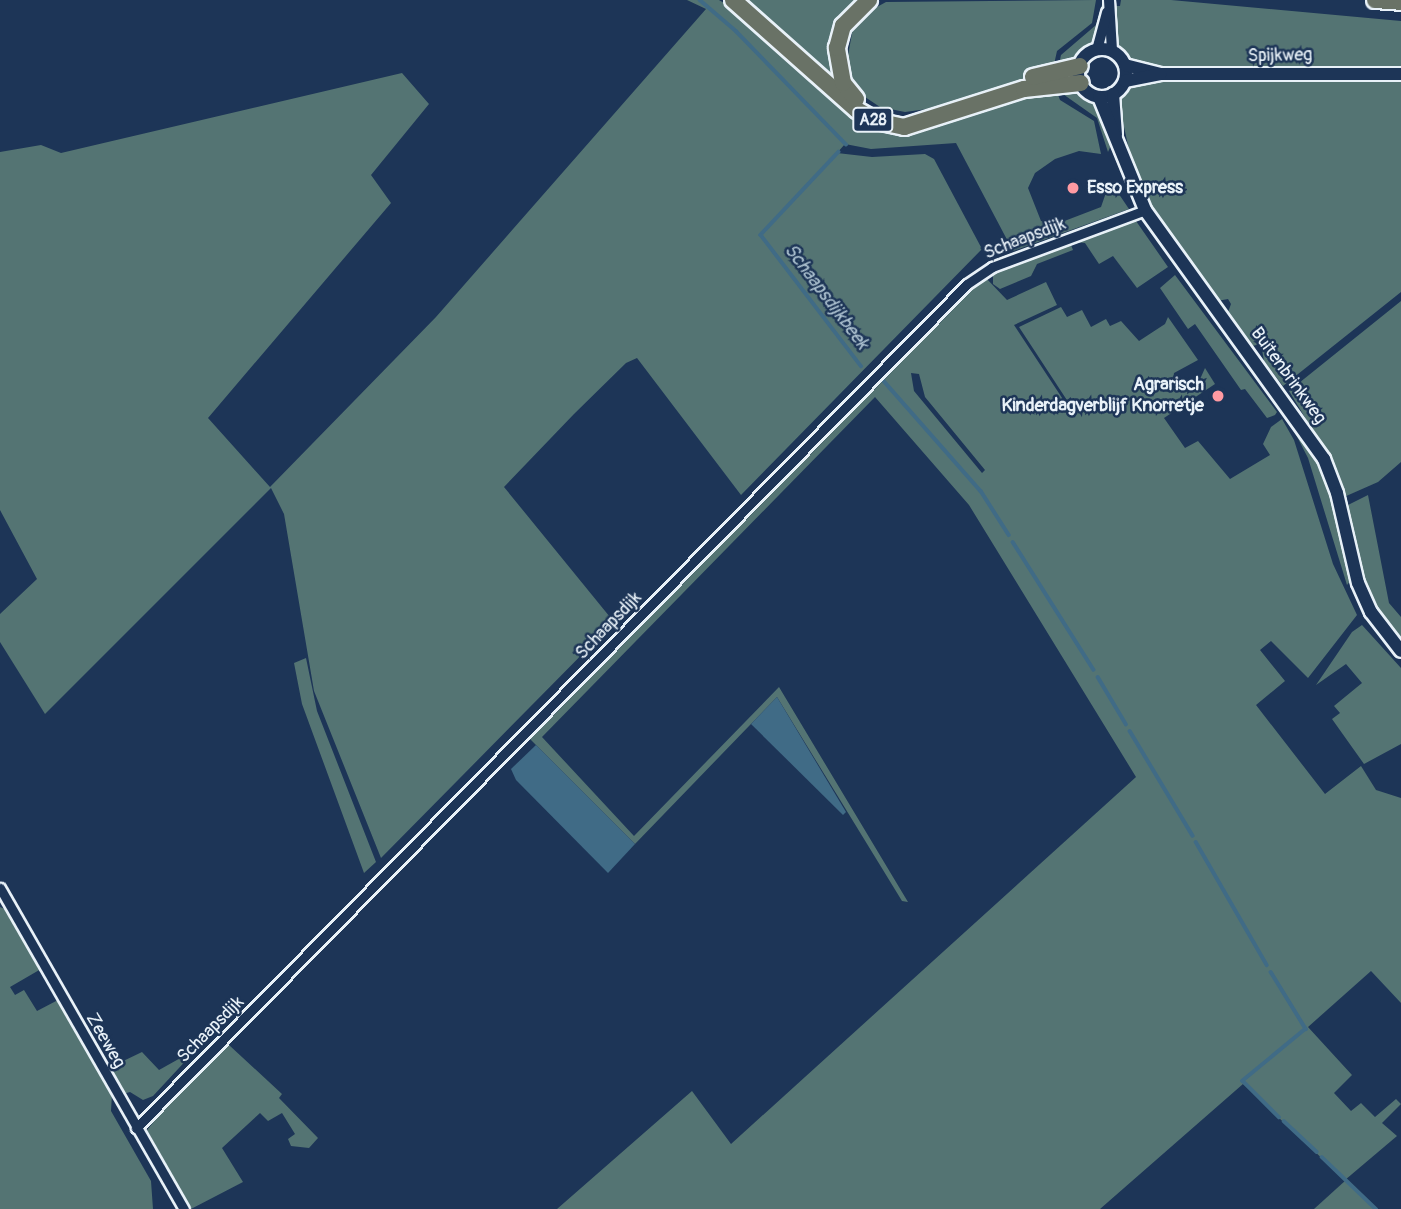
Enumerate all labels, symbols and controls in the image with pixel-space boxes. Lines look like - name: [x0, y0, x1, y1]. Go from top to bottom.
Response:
- street label: Spijkweg: [1247, 45, 1313, 67]
- road number: A28: [852, 108, 894, 132]
- place label: Esso Express: [1087, 177, 1183, 199]
- marker: Esso Express: [1065, 180, 1081, 196]
- street label: Schaapsdijk: [981, 214, 1069, 264]
- water label: Schaapsdijkbeek: [779, 240, 873, 354]
- street label: Buitenbrinkweg: [1246, 323, 1330, 429]
- place label: Agrarisch Kinderdagverblijf Knorretje: [1002, 375, 1204, 418]
- marker: Agrarisch Kinderdagverblijf Knorretje: [1210, 388, 1226, 404]
- street label: Schaapsdijk: [571, 588, 647, 664]
- street label: Schaapsdijk: [173, 992, 249, 1068]
- street label: Zeeweg: [81, 1010, 129, 1072]

